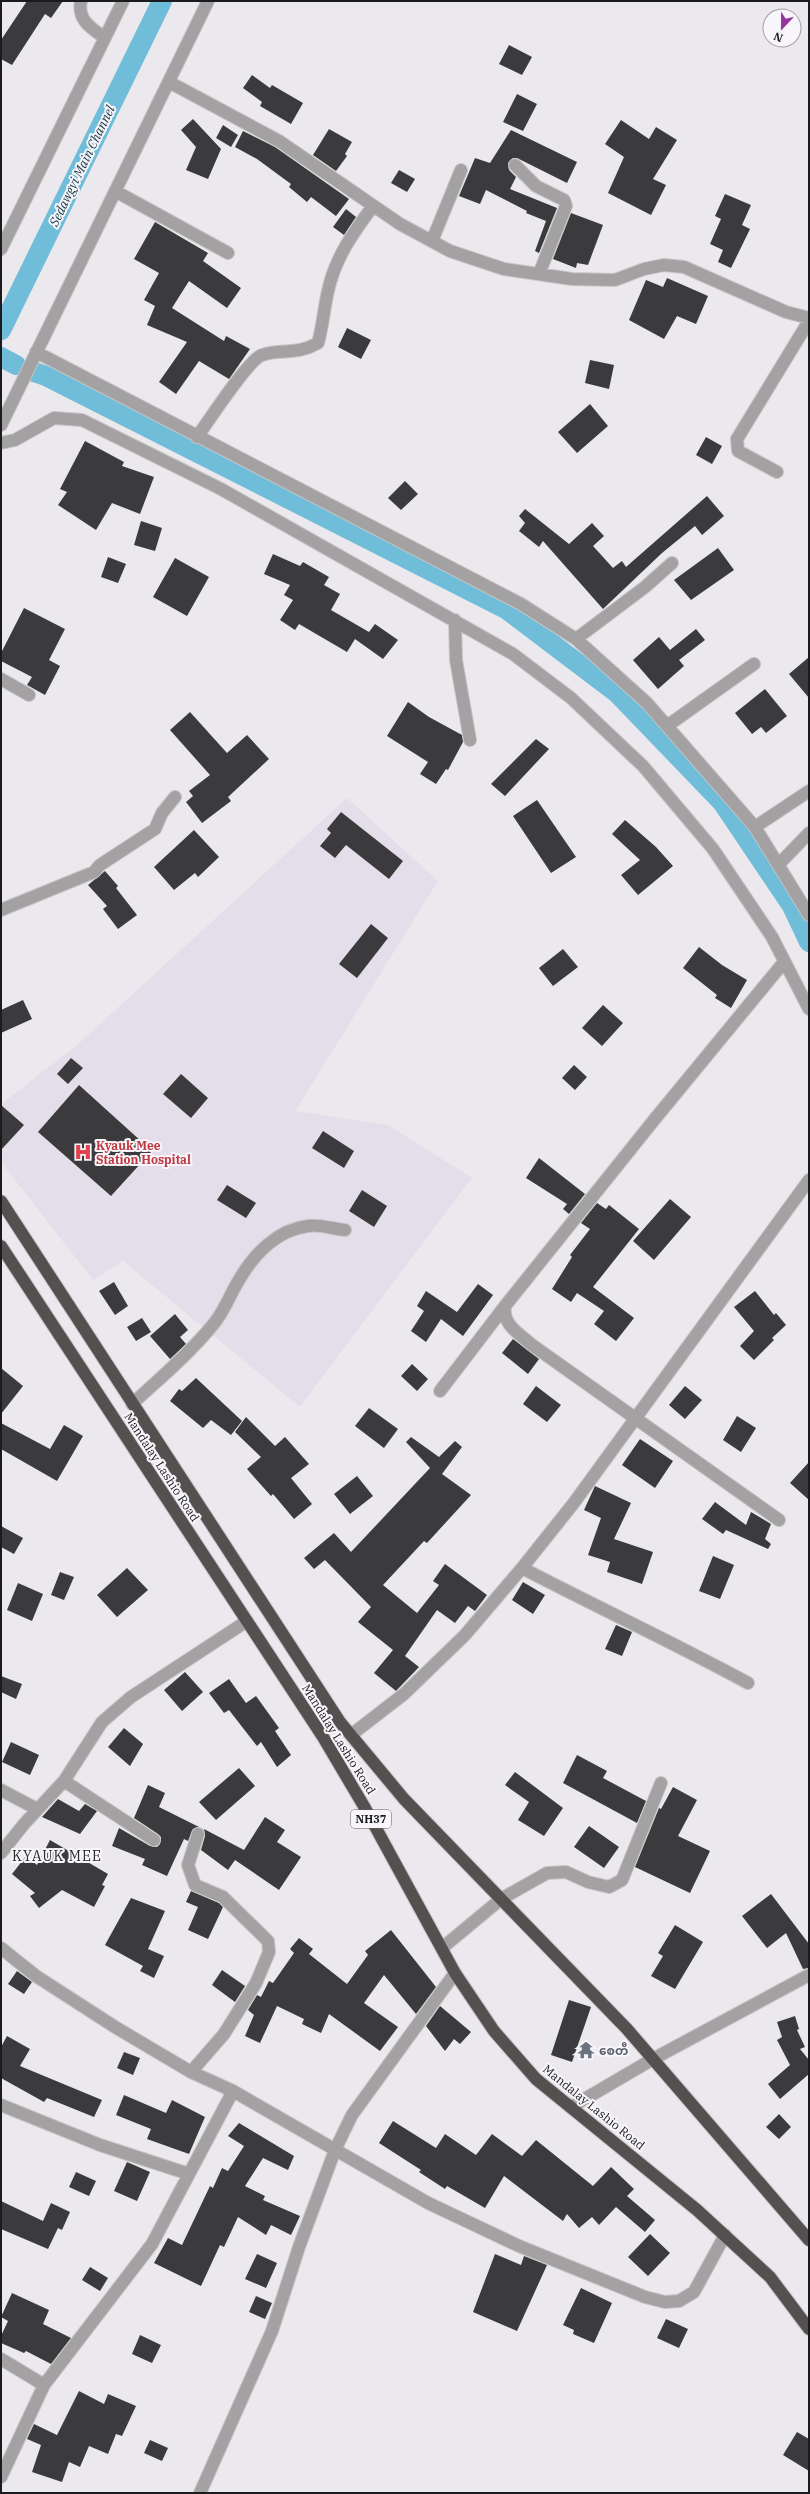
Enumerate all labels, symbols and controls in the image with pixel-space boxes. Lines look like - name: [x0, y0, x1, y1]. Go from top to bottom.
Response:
- north arrow: [762, 8, 802, 48]
- text: N: [771, 29, 785, 45]
- water label: Sedawgyi Main Channel: [45, 102, 119, 230]
- place label: Kyauk Mee Station Hospital: [96, 1138, 191, 1167]
- hospital icon: Kyauk Mee Station Hospital: [73, 1142, 93, 1162]
- street label: Mandalay Lashio Road: [121, 1410, 203, 1524]
- street label: Mandalay Lashio Road: [299, 1681, 379, 1797]
- road number: NH37: [351, 1810, 391, 1828]
- district label: KYAUK MEE: [12, 1847, 102, 1865]
- temple icon: စေတီ: [576, 2040, 596, 2060]
- place label: စေတီ: [599, 2042, 628, 2058]
- street label: Mandalay Lashio Road: [540, 2061, 648, 2153]

